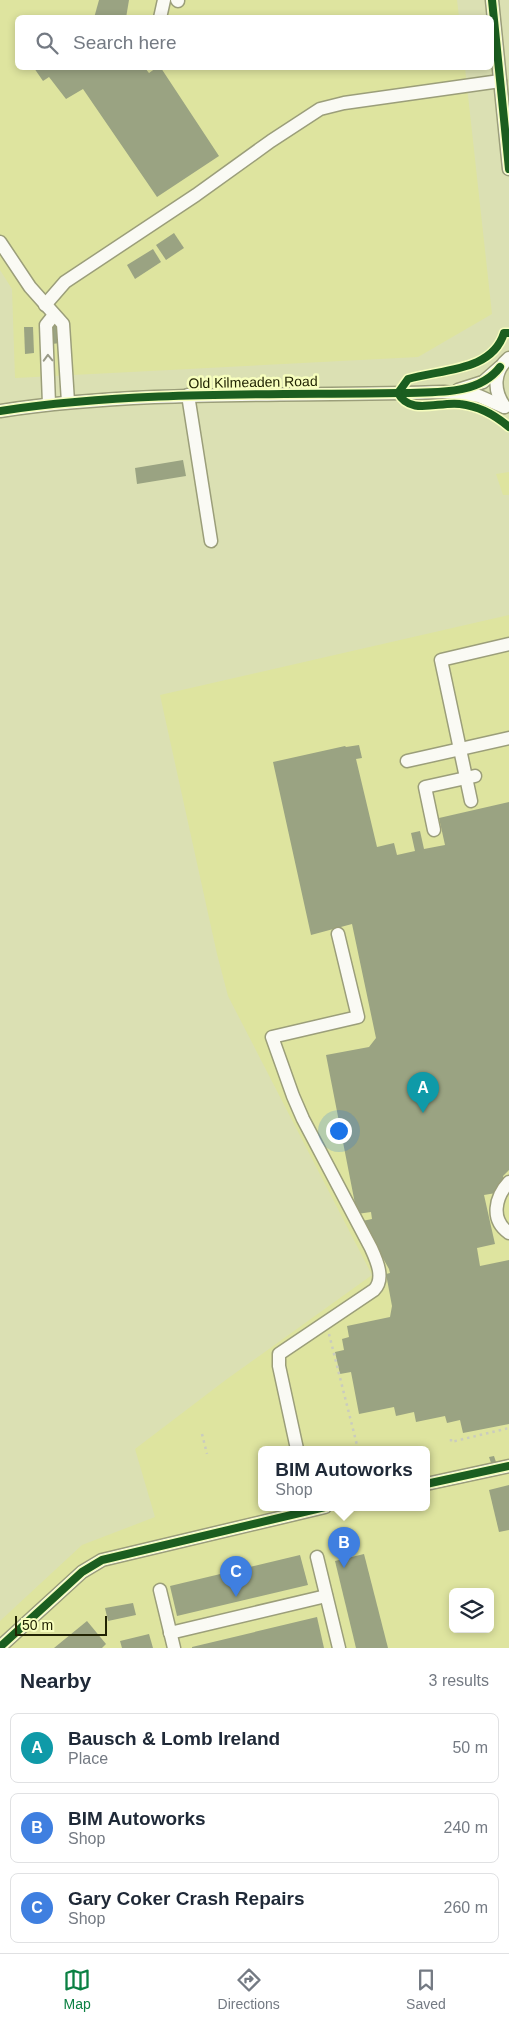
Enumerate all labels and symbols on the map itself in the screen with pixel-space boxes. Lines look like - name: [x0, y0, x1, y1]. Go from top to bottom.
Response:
- one-way arrow: [42, 354, 53, 362]
- street label: Old Kilmeaden Road: [188, 373, 318, 391]
- pin: A: [407, 1072, 439, 1113]
- your location: [326, 1118, 352, 1144]
- pin: B: [328, 1527, 360, 1568]
- pin: C: [220, 1556, 252, 1597]
- scale bar: [15, 1613, 108, 1636]

